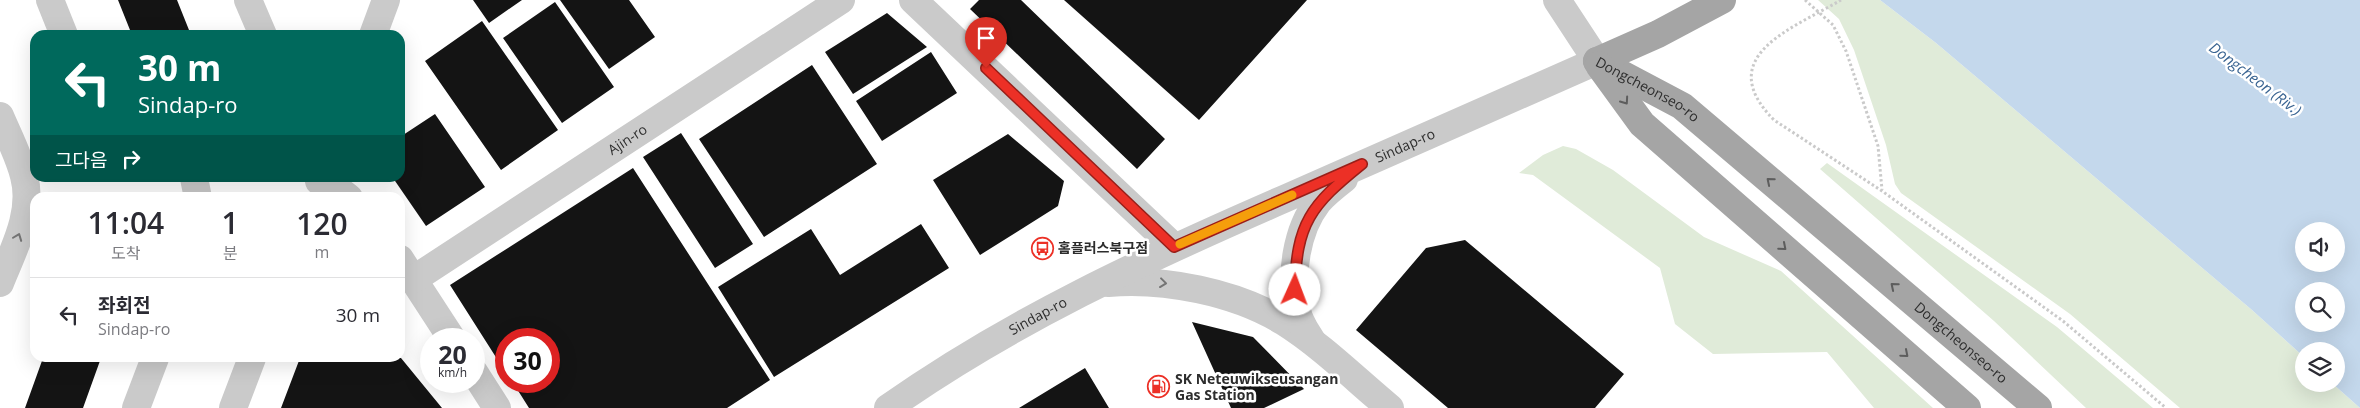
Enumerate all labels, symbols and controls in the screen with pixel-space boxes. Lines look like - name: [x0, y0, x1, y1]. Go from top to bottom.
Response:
- pin: [965, 17, 1007, 68]
- icon: arrive: [972, 24, 1000, 52]
- water label: Dongcheon (Riv.): [2206, 37, 2306, 119]
- text: 30 m: [138, 44, 221, 91]
- icon: left: [55, 50, 120, 115]
- street label: Dongcheonseo-ro: [1593, 52, 1704, 126]
- text: Sindap-ro: [138, 89, 238, 119]
- one-way arrow: [1619, 95, 1628, 105]
- street label: Ajin-ro: [604, 119, 650, 159]
- street label: Sindap-ro: [1372, 124, 1438, 167]
- icon: right: [117, 145, 145, 173]
- text: 그다음: [55, 147, 107, 173]
- one-way arrow: [1767, 178, 1776, 186]
- text: 11:04: [87, 202, 164, 243]
- text: 1: [222, 202, 239, 243]
- text: 120: [296, 203, 348, 244]
- map controls: [2295, 222, 2345, 392]
- button: sound: [2295, 222, 2345, 272]
- one-way arrow: [12, 234, 22, 242]
- bus stop icon: 홈플러스북구점: [1030, 236, 1054, 260]
- place label: 홈플러스북구점: [1058, 238, 1148, 257]
- text: m: [314, 241, 329, 263]
- one-way arrow: [1777, 241, 1786, 250]
- text: 도착: [111, 242, 141, 264]
- text: 분: [223, 242, 238, 264]
- position arrow: [1268, 263, 1320, 315]
- one-way arrow: [1159, 277, 1167, 288]
- one-way arrow: [1890, 282, 1899, 291]
- button: search: [2295, 282, 2345, 332]
- text: 좌회전: [98, 292, 150, 318]
- street label: Sindap-ro: [1005, 292, 1070, 339]
- street label: Dongcheonseo-ro: [1911, 297, 2012, 387]
- icon: left: [55, 301, 83, 329]
- text: 30 m: [336, 302, 380, 328]
- text: Sindap-ro: [98, 318, 170, 340]
- speed limit sign: 30: [495, 328, 560, 393]
- text: 20: [438, 337, 467, 371]
- button: layers: [2295, 342, 2345, 392]
- one-way arrow: [1899, 348, 1908, 356]
- text: km/h: [438, 364, 467, 381]
- place label: SK Neteuwikseusangan Gas Station: [1175, 369, 1338, 404]
- fuel station icon: SK Neteuwikseusangan Gas Station: [1147, 375, 1171, 399]

